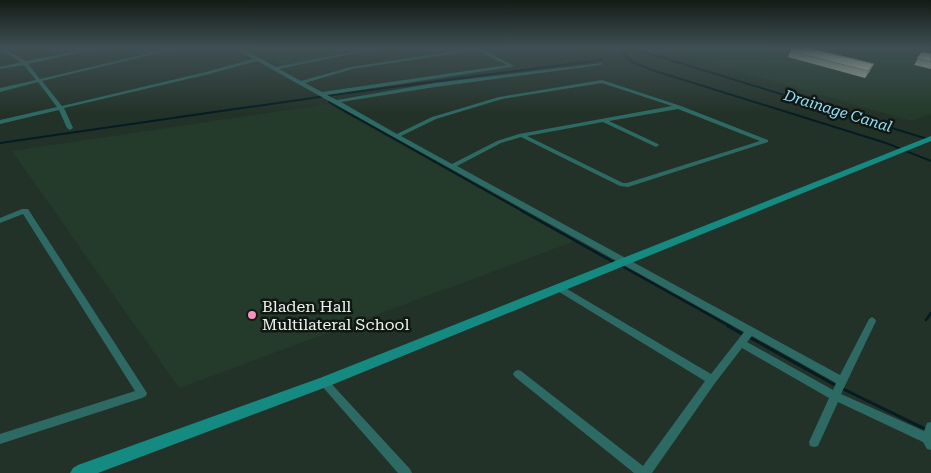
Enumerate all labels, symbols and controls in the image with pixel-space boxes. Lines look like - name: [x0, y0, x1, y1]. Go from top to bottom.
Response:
- water label: Drainage Canal: [781, 86, 895, 136]
- place label: Bladen Hall Multilateral School: [262, 297, 409, 334]
- marker: Bladen Hall Multilateral School: [246, 309, 258, 321]

